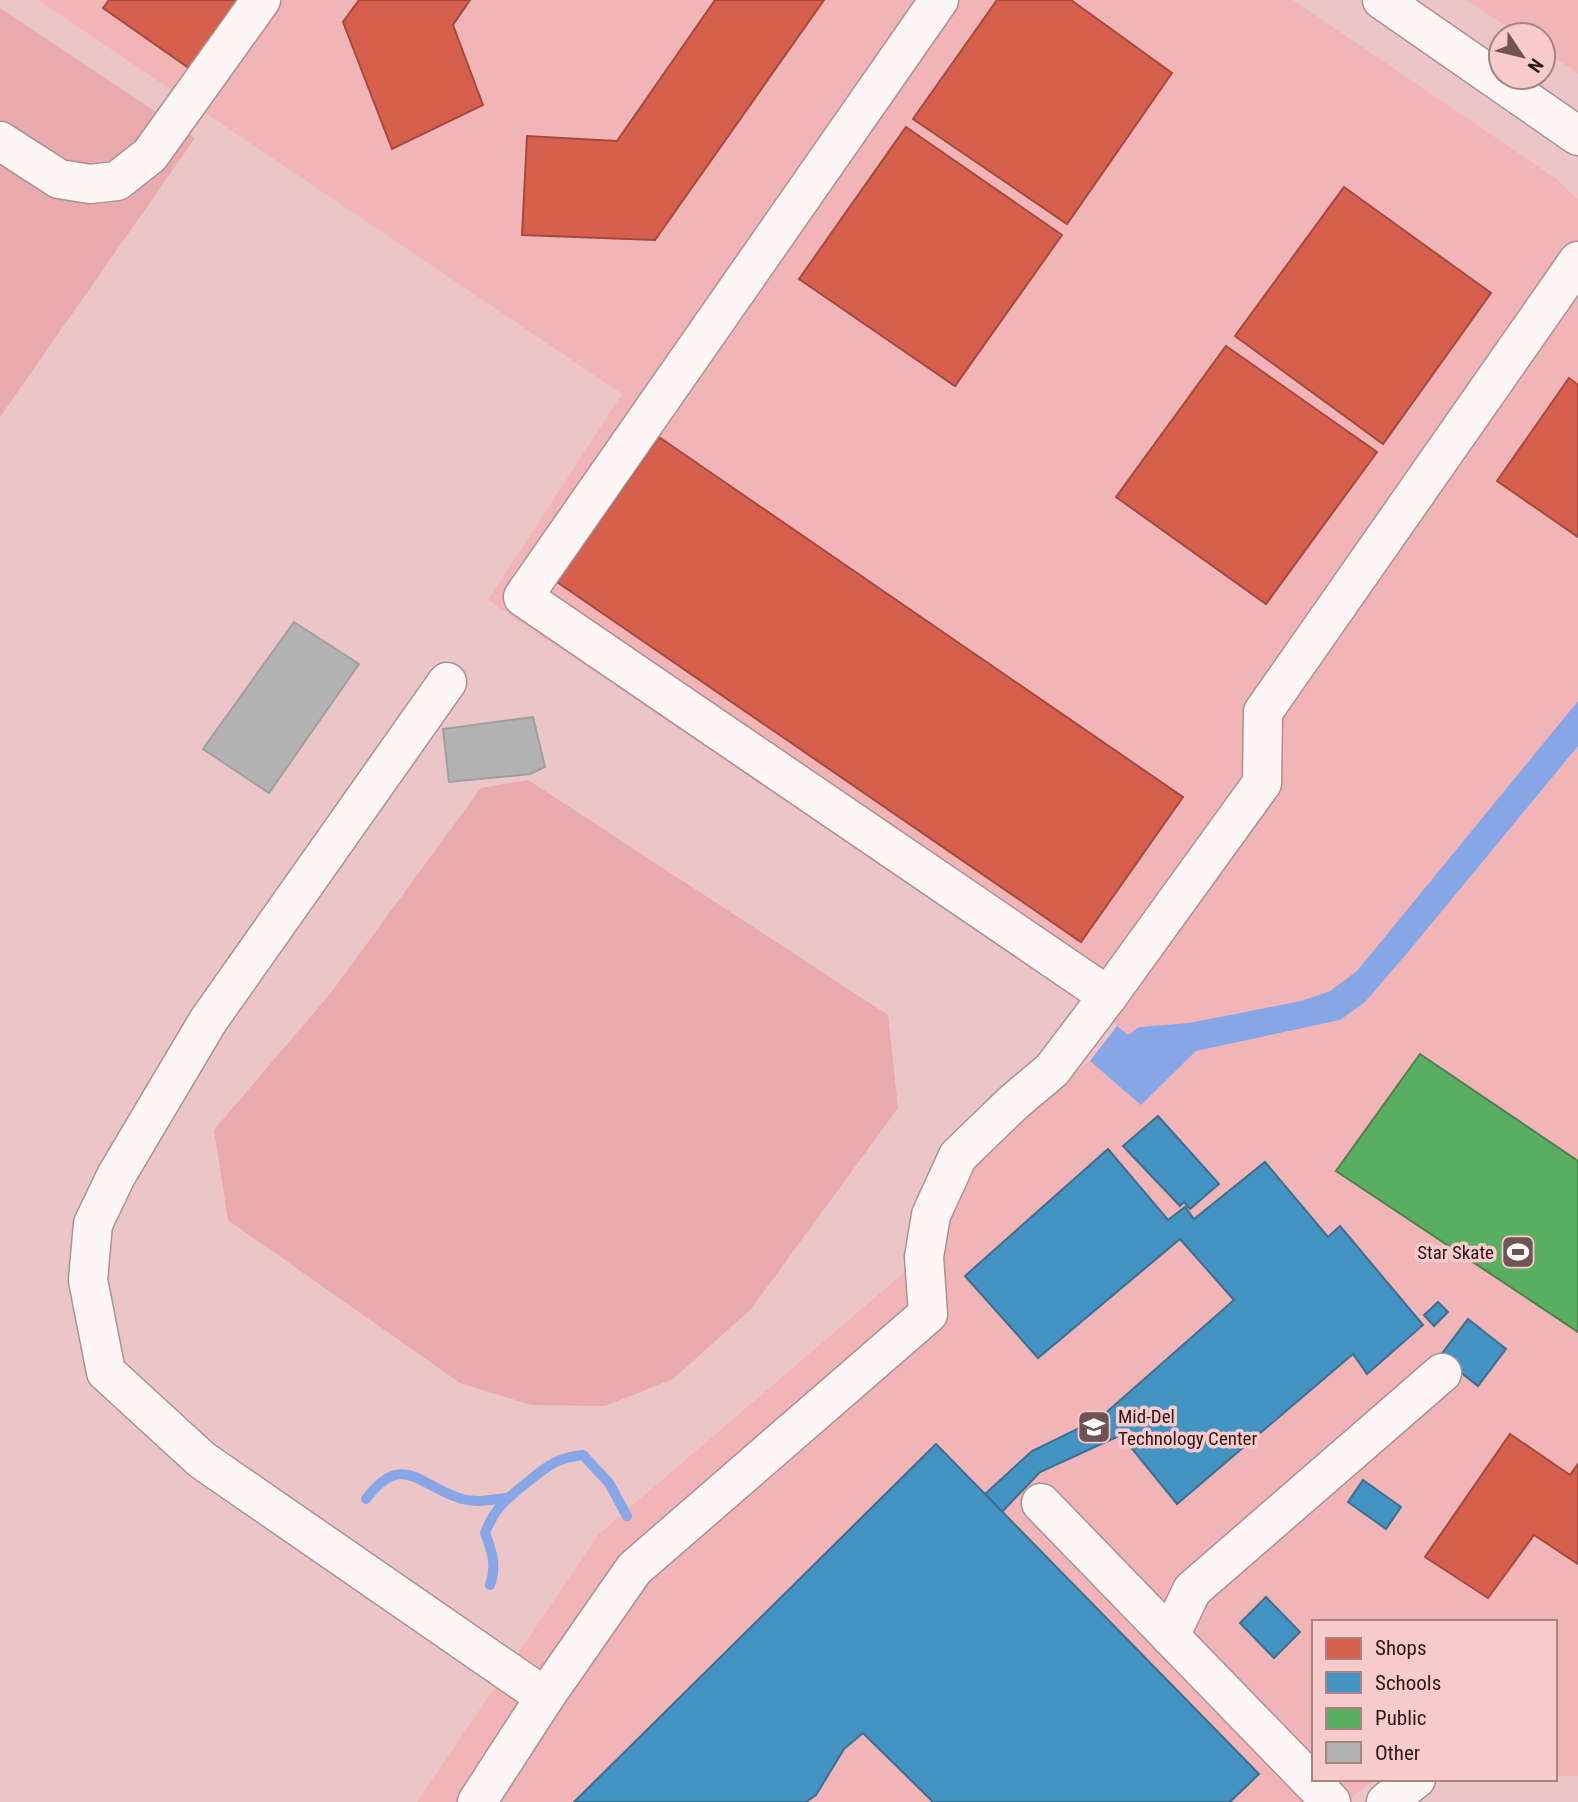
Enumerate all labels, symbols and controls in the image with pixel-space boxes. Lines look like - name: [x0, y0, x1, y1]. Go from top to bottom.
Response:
- north arrow: [1487, 21, 1557, 91]
- text: N: [1523, 54, 1548, 77]
- sports icon: Star Skate: [1499, 1233, 1537, 1271]
- place label: Star Skate: [1417, 1241, 1494, 1264]
- place label: Mid-Del Technology Center: [1118, 1405, 1258, 1450]
- school or university icon: Mid-Del Technology Center: [1075, 1408, 1113, 1446]
- legend: [1312, 1620, 1557, 1781]
- text: Shops: [1375, 1636, 1427, 1660]
- text: Schools: [1375, 1671, 1441, 1695]
- text: Public: [1375, 1706, 1427, 1730]
- text: Other: [1375, 1741, 1420, 1765]

